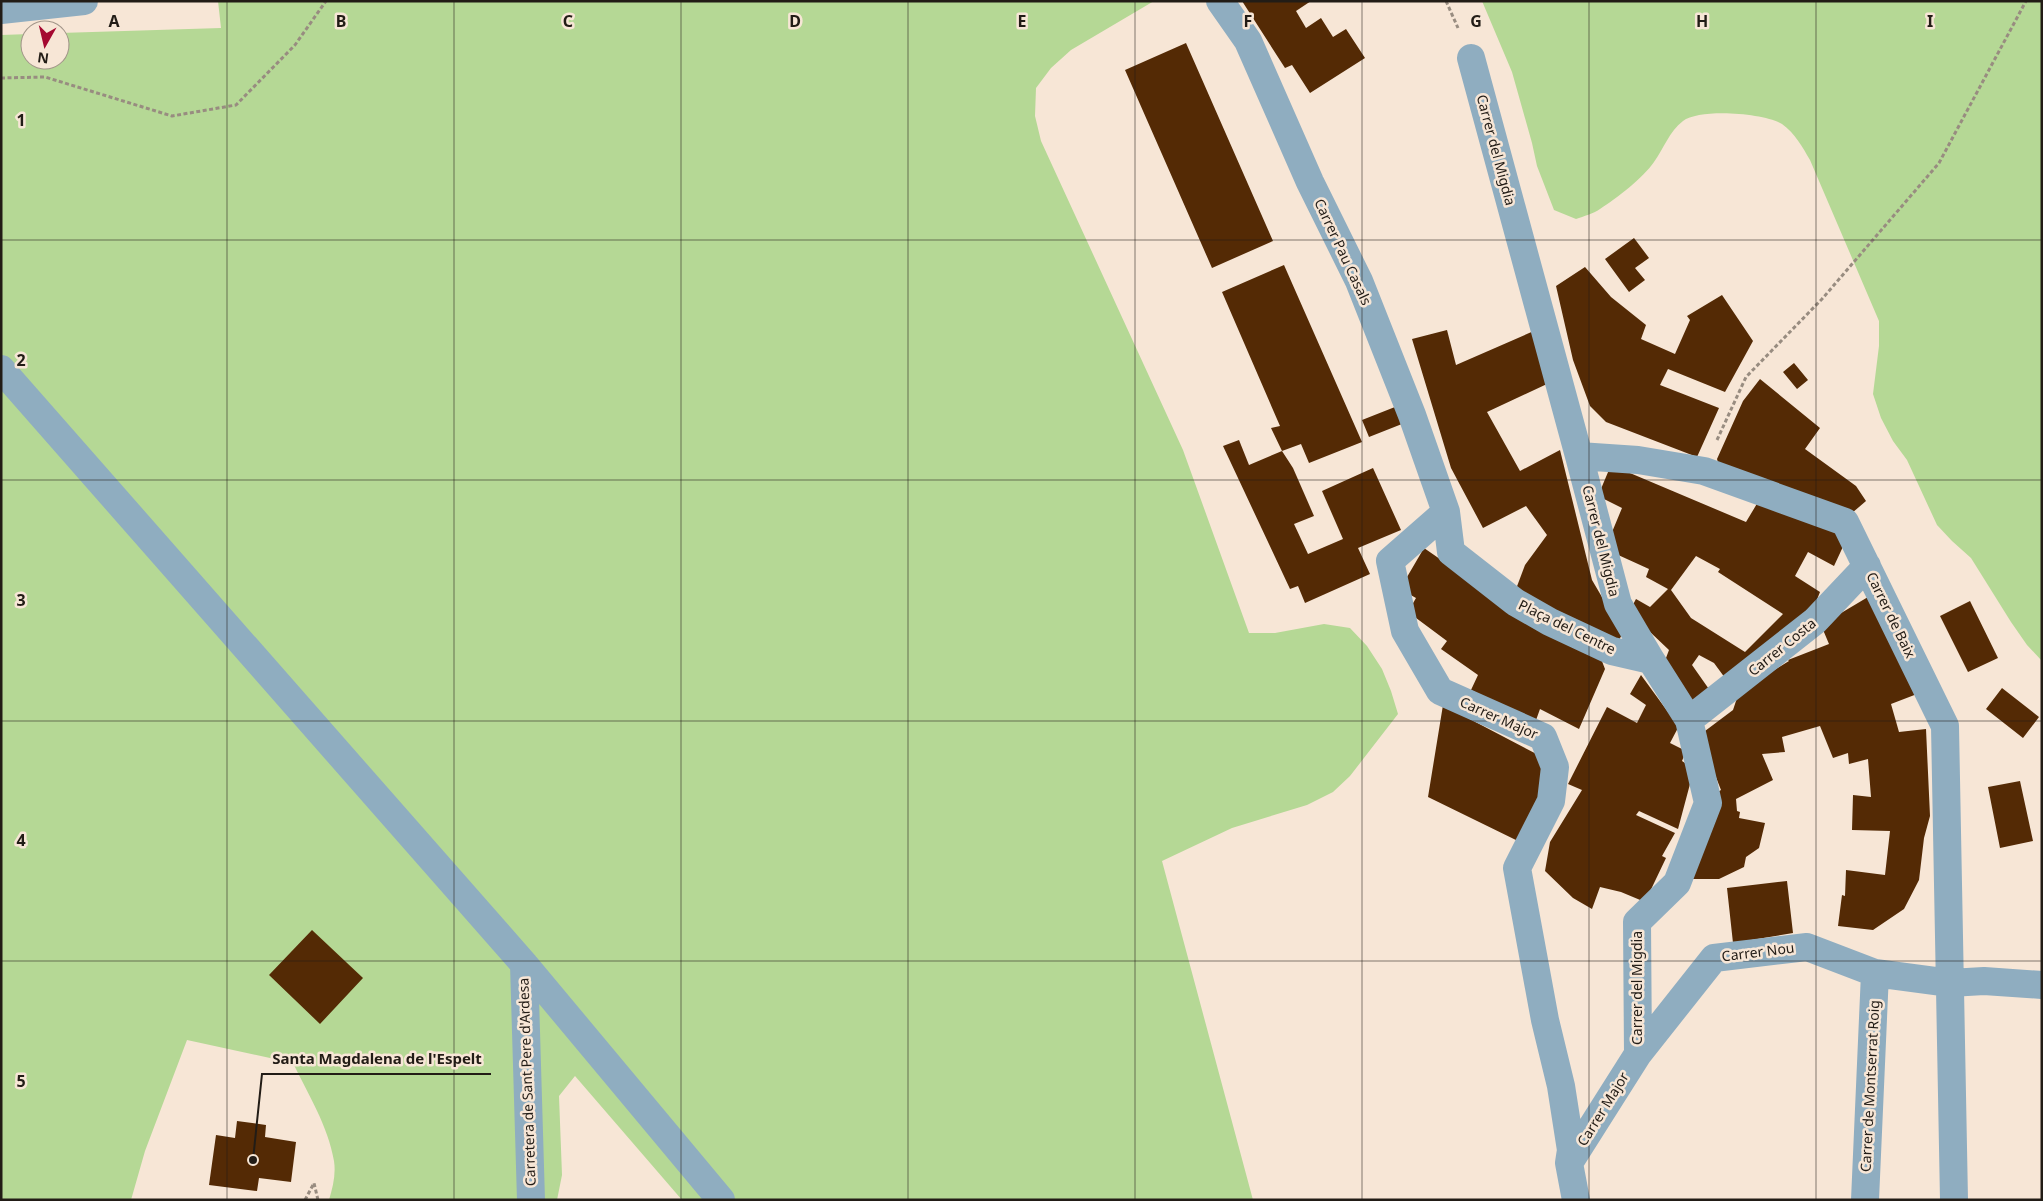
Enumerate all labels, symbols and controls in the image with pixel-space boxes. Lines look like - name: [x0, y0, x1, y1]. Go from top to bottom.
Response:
- text: A: [108, 10, 120, 32]
- text: B: [336, 10, 346, 32]
- text: C: [563, 10, 573, 32]
- text: D: [789, 10, 801, 32]
- text: E: [1018, 10, 1027, 32]
- text: F: [1244, 10, 1252, 32]
- text: G: [1470, 10, 1482, 32]
- text: H: [1696, 10, 1708, 32]
- text: I: [1927, 10, 1933, 32]
- north arrow: [20, 20, 70, 70]
- text: N: [36, 48, 50, 69]
- street label: Carrer del Migdia: [1473, 92, 1520, 207]
- text: 1: [16, 109, 26, 131]
- street label: Carrer Pau Casals: [1310, 195, 1377, 308]
- text: 2: [16, 349, 26, 371]
- street label: Carrer del Migdia: [1578, 483, 1625, 599]
- street label: Carrer de Baix: [1862, 569, 1921, 661]
- text: 3: [16, 589, 26, 611]
- street label: Plaça del Centre: [1516, 595, 1619, 658]
- street label: Carrer Costa: [1744, 613, 1820, 680]
- street label: Carrer Major: [1457, 692, 1542, 743]
- text: 4: [16, 829, 26, 851]
- street label: Carrer del Migdia: [1627, 931, 1646, 1045]
- street label: Carrer Nou: [1721, 938, 1795, 965]
- street label: Carretera de Sant Pere d'Ardesa: [513, 977, 540, 1187]
- street label: Carrer de Montserrat Roig: [1856, 1000, 1883, 1172]
- callout: Santa Magdalena de l'Espelt: [262, 1044, 491, 1074]
- text: Santa Magdalena de l'Espelt: [272, 1048, 482, 1068]
- street label: Carrer Major: [1572, 1068, 1633, 1149]
- text: 5: [16, 1070, 26, 1092]

